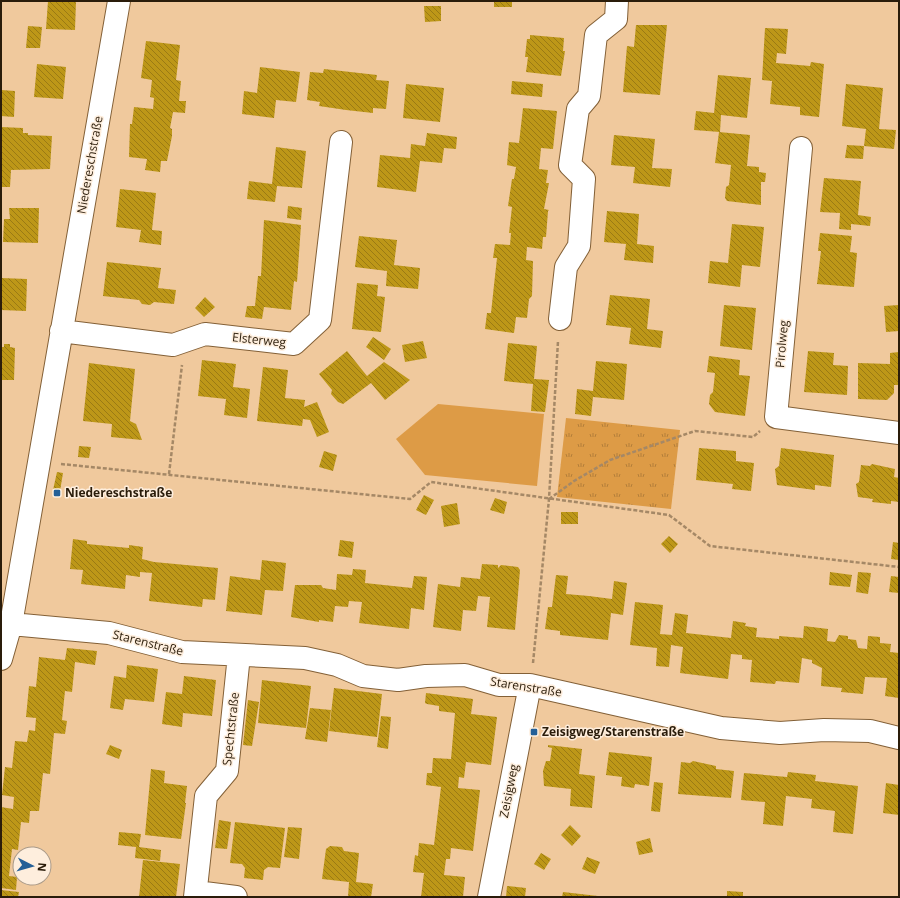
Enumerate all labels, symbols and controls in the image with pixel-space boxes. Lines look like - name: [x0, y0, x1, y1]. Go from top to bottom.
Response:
- street label: Niedereschstraße: [73, 114, 107, 215]
- street label: Pirolweg: [771, 319, 792, 369]
- street label: Elsterweg: [231, 328, 287, 351]
- place label: Niedereschstraße: [65, 484, 172, 501]
- marker: Niedereschstraße: [52, 488, 62, 498]
- street label: Starenstraße: [111, 626, 186, 660]
- street label: Starenstraße: [489, 672, 563, 701]
- street label: Spechtstraße: [218, 691, 243, 767]
- place label: Zeisigweg/Starenstraße: [542, 723, 684, 740]
- marker: Zeisigweg/Starenstraße: [529, 727, 539, 737]
- street label: Zeisigweg: [495, 762, 522, 819]
- north arrow: [12, 846, 52, 886]
- text: N: [35, 862, 50, 872]

